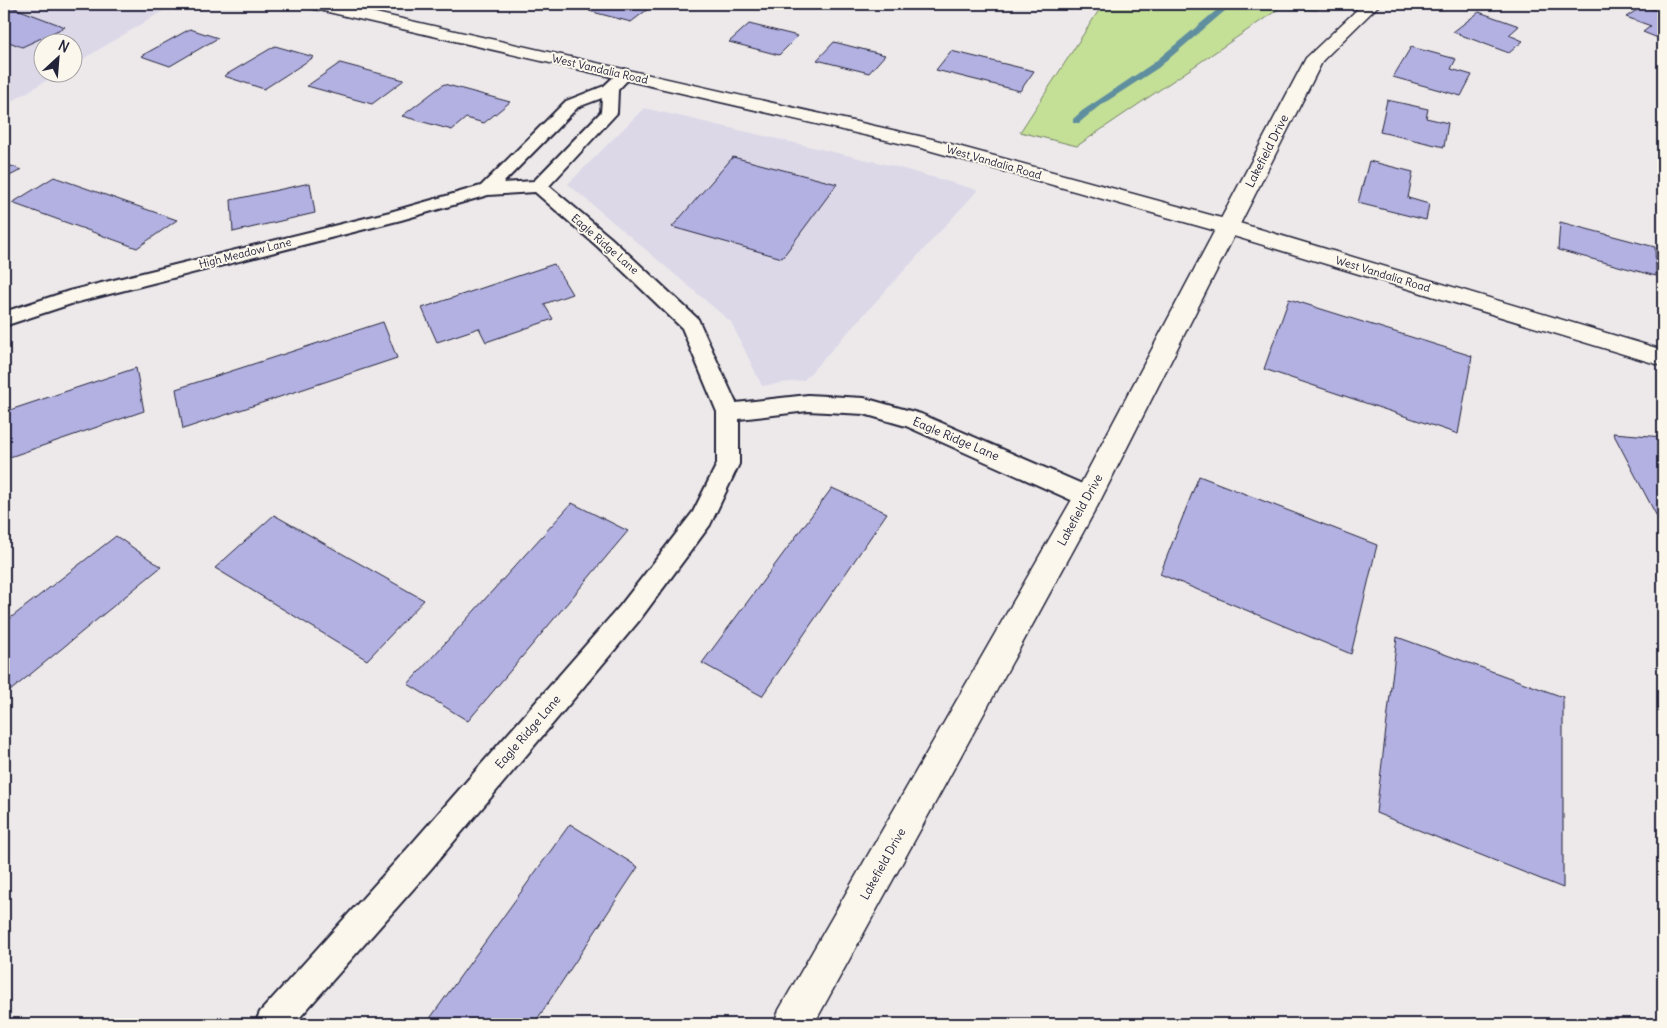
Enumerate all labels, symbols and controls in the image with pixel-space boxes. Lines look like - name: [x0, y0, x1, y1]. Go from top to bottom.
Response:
- north arrow: [32, 32, 82, 82]
- text: N: [55, 36, 72, 57]
- street label: West Vandalia Road: [551, 51, 650, 87]
- street label: Lakefield Drive: [1242, 112, 1291, 190]
- street label: West Vandalia Road: [945, 142, 1044, 182]
- street label: Eagle Ridge Lane: [568, 211, 642, 277]
- street label: High Meadow Lane: [197, 235, 293, 271]
- street label: West Vandalia Road: [1334, 253, 1433, 295]
- street label: Eagle Ridge Lane: [911, 414, 1002, 464]
- street label: Lakefield Drive: [1054, 471, 1105, 548]
- street label: Eagle Ridge Lane: [492, 692, 564, 771]
- street label: Lakefield Drive: [857, 825, 908, 902]

